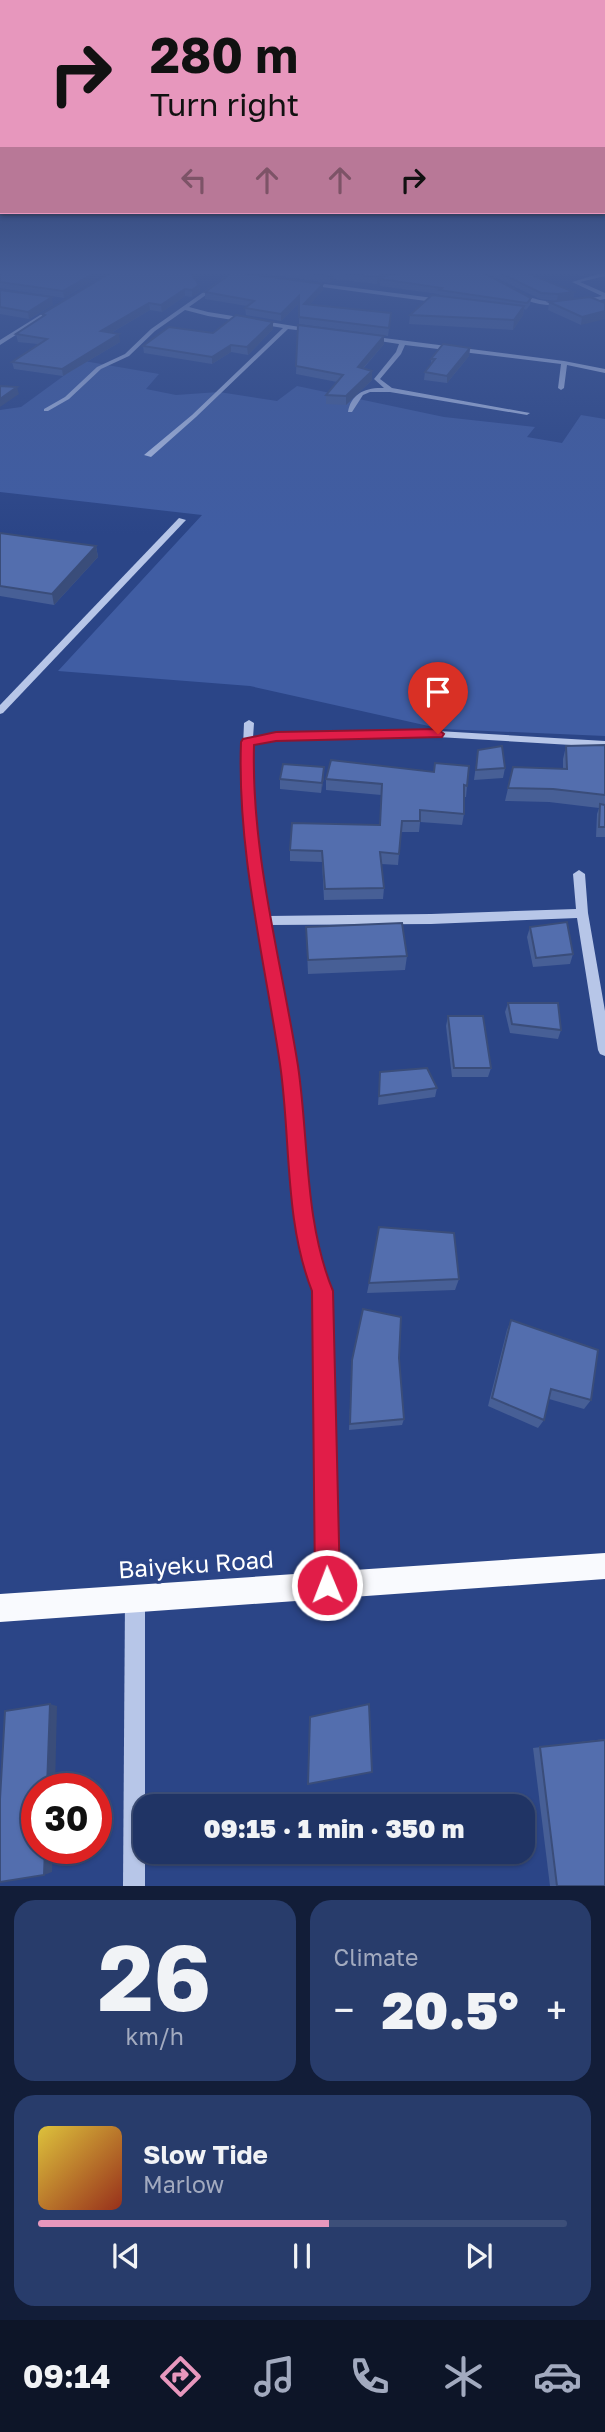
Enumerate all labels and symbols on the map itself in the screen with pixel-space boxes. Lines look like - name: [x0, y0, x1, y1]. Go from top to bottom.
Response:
- pin: [408, 662, 468, 734]
- street label: Baiyeku Road: [117, 1544, 275, 1583]
- position arrow: [290, 1548, 364, 1622]
- speed limit sign: 30: [21, 1773, 112, 1864]

